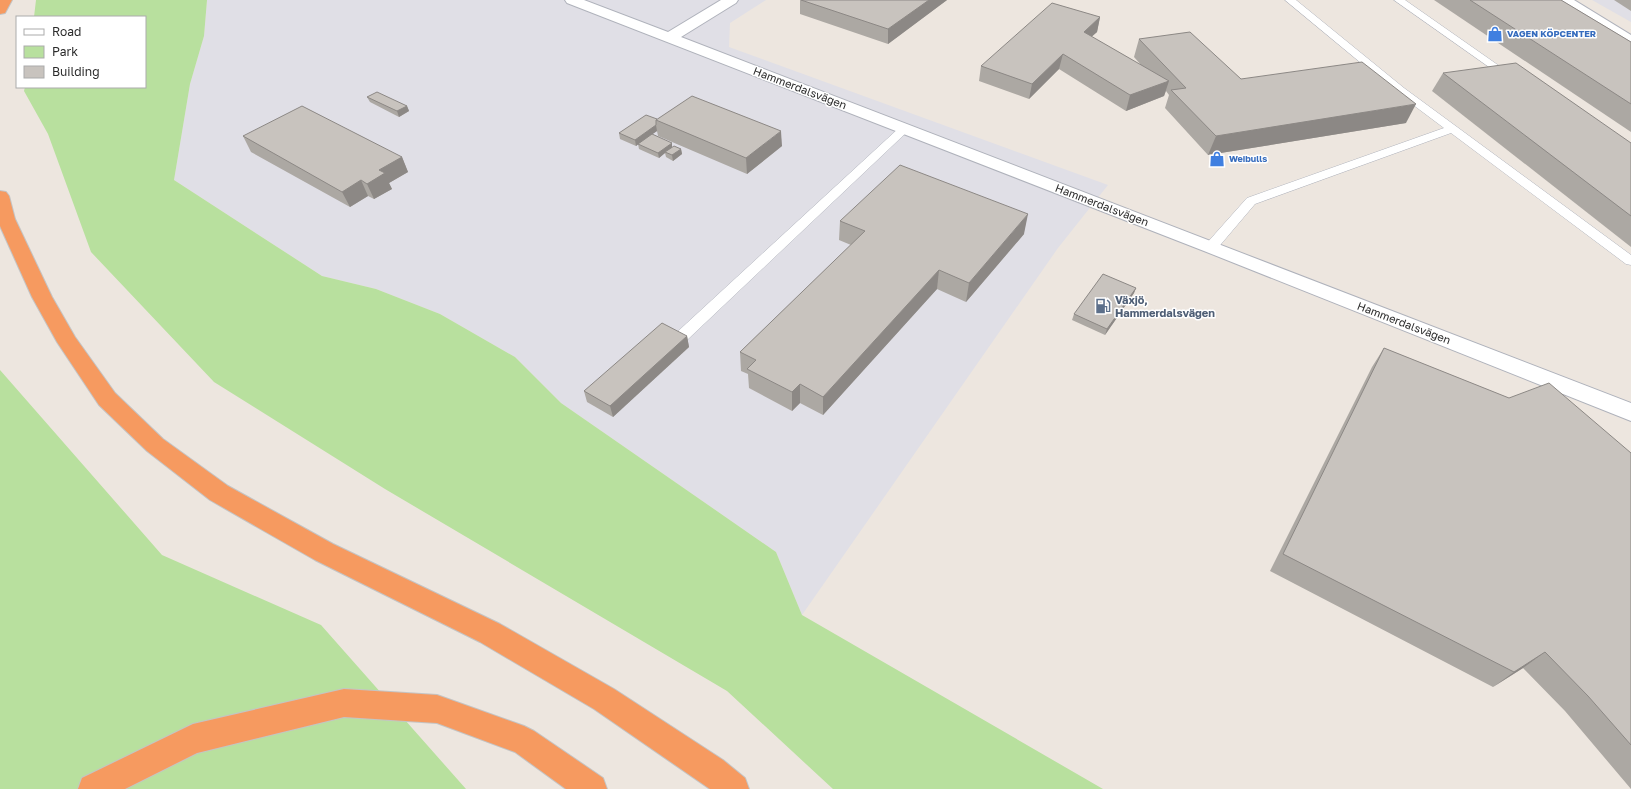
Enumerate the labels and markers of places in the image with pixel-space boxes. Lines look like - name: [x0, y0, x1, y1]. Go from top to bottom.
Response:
- shop icon: VAGEN KÖPCENTER: [1486, 25, 1504, 43]
- place label: VAGEN KÖPCENTER: [1507, 28, 1596, 39]
- shop icon: Weibulls: [1208, 150, 1226, 168]
- place label: Weibulls: [1229, 153, 1267, 164]
- place label: Växjö, Hammerdalsvägen: [1115, 293, 1215, 319]
- fuel station icon: Växjö, Hammerdalsvägen: [1094, 297, 1112, 315]

